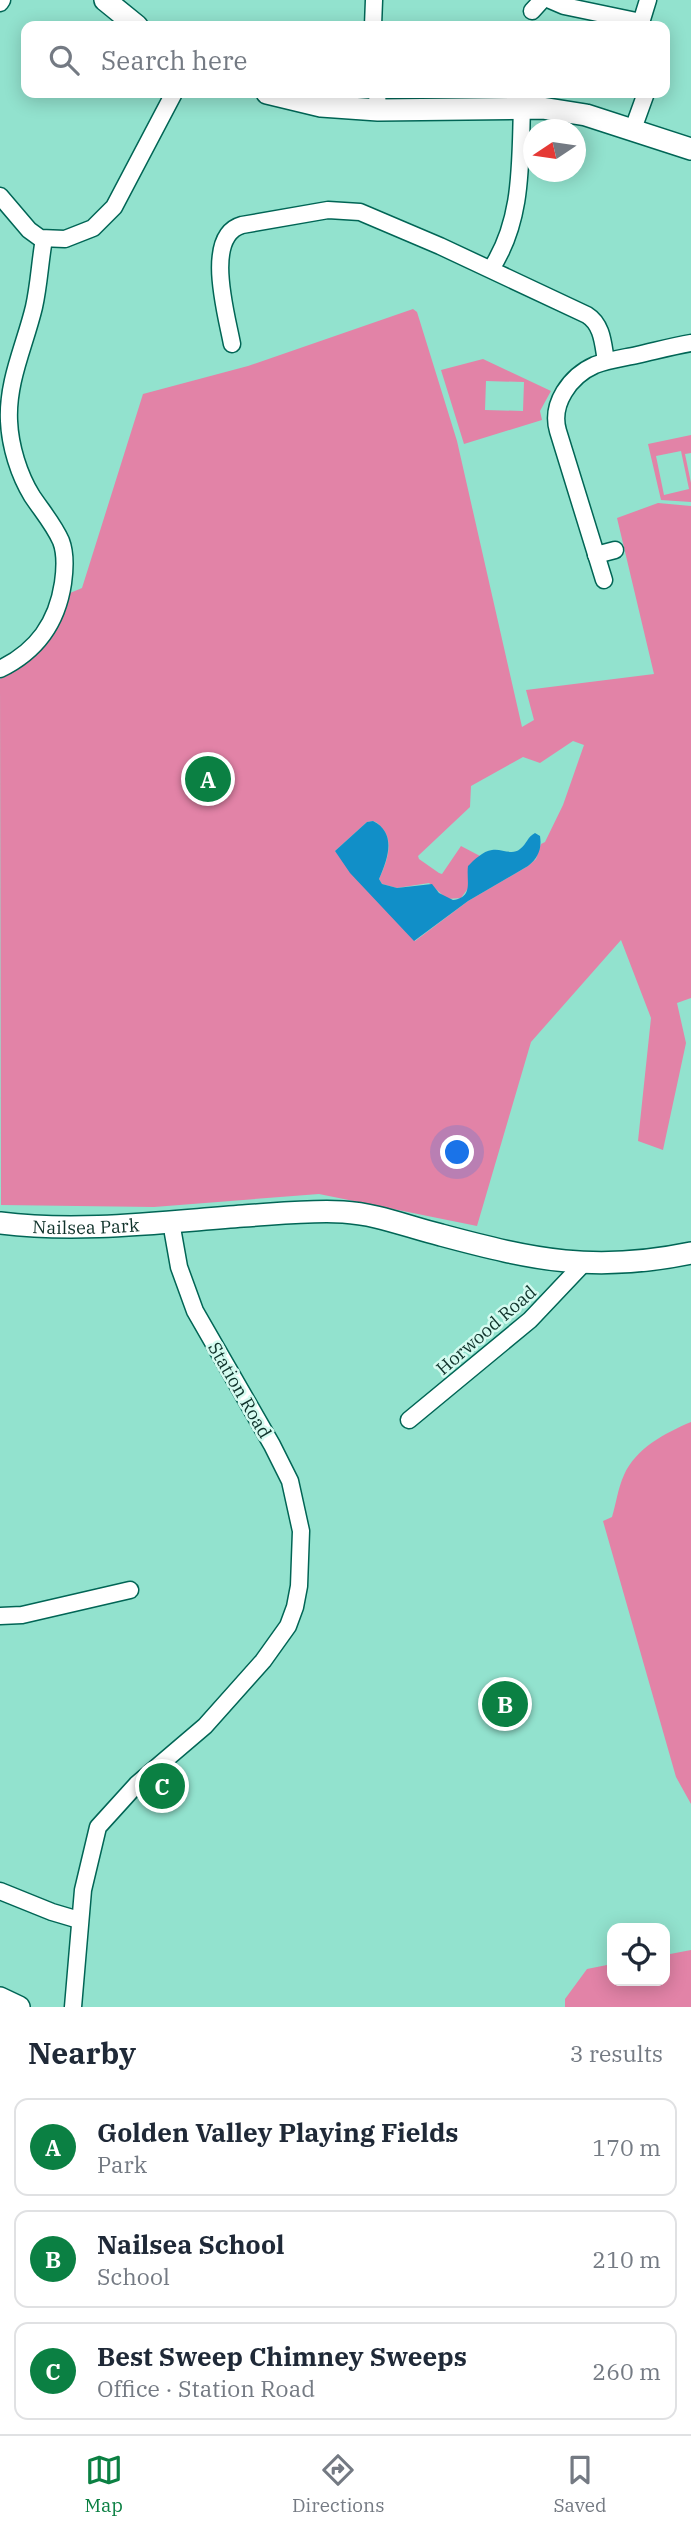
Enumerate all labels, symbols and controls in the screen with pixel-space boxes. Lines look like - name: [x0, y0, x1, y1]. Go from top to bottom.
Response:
- search box: [21, 21, 670, 98]
- icon: search: [45, 41, 83, 79]
- text: Search here: [101, 43, 247, 77]
- north arrow: [523, 119, 586, 182]
- pin: A: [185, 753, 231, 805]
- your location: [440, 1135, 474, 1169]
- street label: Nailsea Park: [32, 1213, 140, 1239]
- street label: Horwood Road: [431, 1280, 541, 1380]
- street label: Station Road: [203, 1338, 277, 1442]
- pin: B: [482, 1678, 528, 1730]
- pin: C: [139, 1760, 185, 1812]
- map controls: [607, 1923, 670, 1986]
- button: locate: [607, 1923, 670, 1986]
- text: Nearby: [28, 2033, 136, 2072]
- text: 3 results: [570, 2038, 663, 2068]
- text: Golden Valley Playing Fields: [97, 2115, 459, 2149]
- text: A: [45, 2132, 61, 2162]
- text: 170 m: [592, 2132, 661, 2162]
- text: Park: [97, 2149, 147, 2179]
- text: Nailsea School: [97, 2227, 285, 2261]
- text: B: [45, 2244, 61, 2274]
- text: 210 m: [592, 2244, 661, 2274]
- text: School: [97, 2261, 170, 2291]
- text: Best Sweep Chimney Sweeps: [97, 2339, 467, 2373]
- text: C: [45, 2356, 61, 2386]
- text: 260 m: [592, 2356, 661, 2386]
- text: Office · Station Road: [97, 2373, 315, 2403]
- tab: Map: [84, 2451, 123, 2517]
- tab: Directions: [292, 2451, 385, 2517]
- tab: Saved: [553, 2451, 607, 2517]

